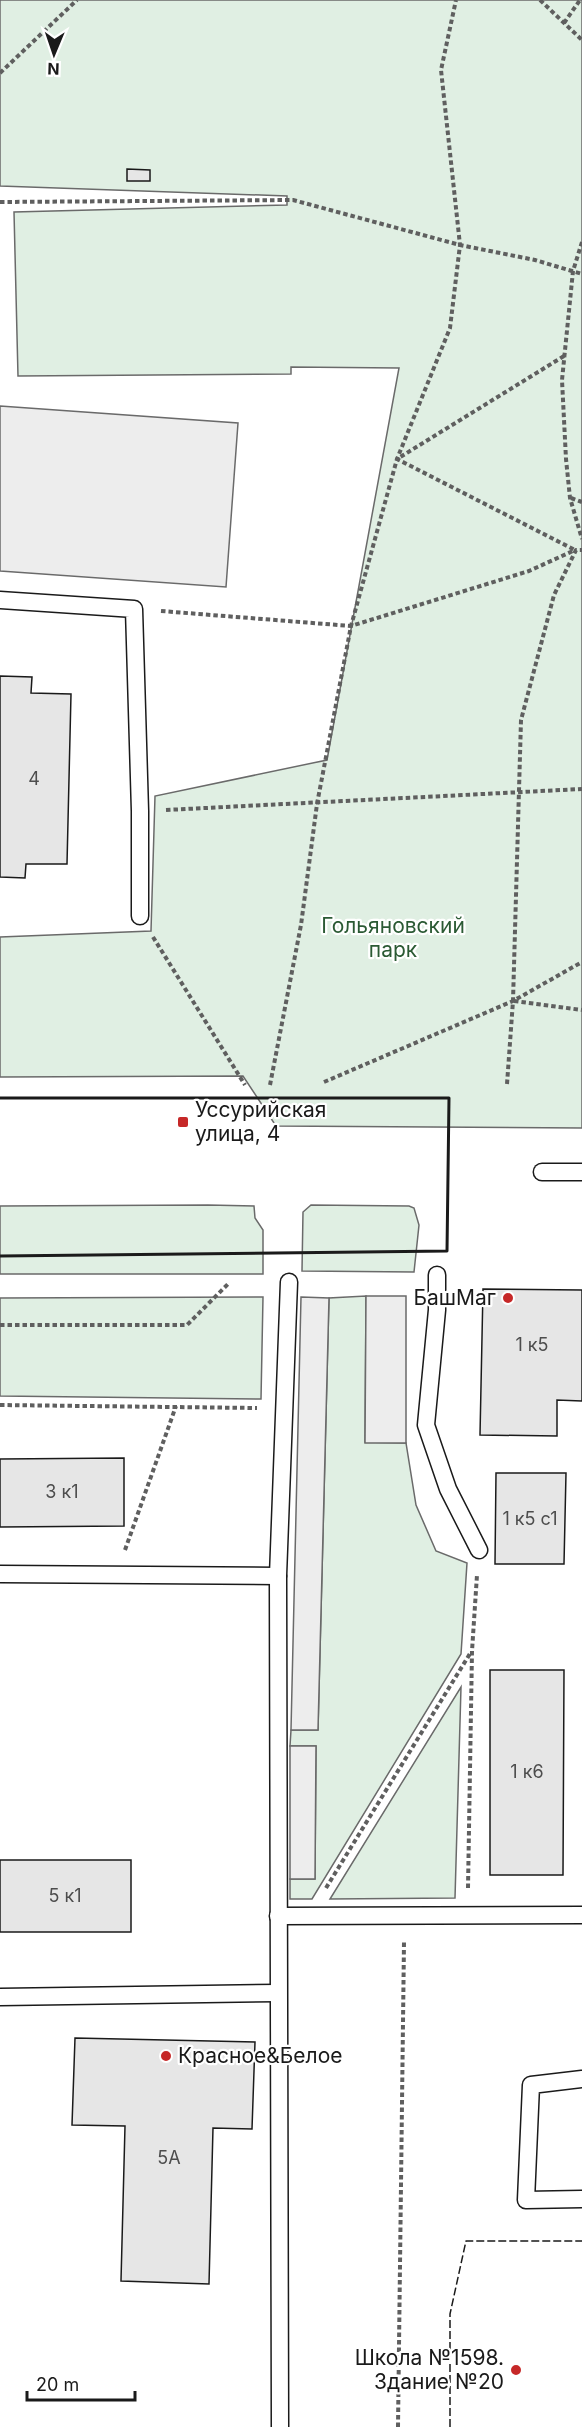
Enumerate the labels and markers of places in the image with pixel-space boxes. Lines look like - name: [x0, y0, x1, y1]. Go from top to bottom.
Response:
- place label: Уссурийская улица, 4: [195, 1097, 326, 1146]
- marker: Уссурийская улица, 4: [176, 1115, 190, 1129]
- place label: БашМаг: [413, 1285, 496, 1310]
- marker: БашМаг: [501, 1291, 515, 1305]
- place label: Красное&Белое: [178, 2043, 342, 2068]
- marker: Красное&Белое: [159, 2049, 173, 2063]
- place label: Школа №1598. Здание №20: [355, 2345, 504, 2394]
- marker: Школа №1598. Здание №20: [509, 2363, 523, 2377]

